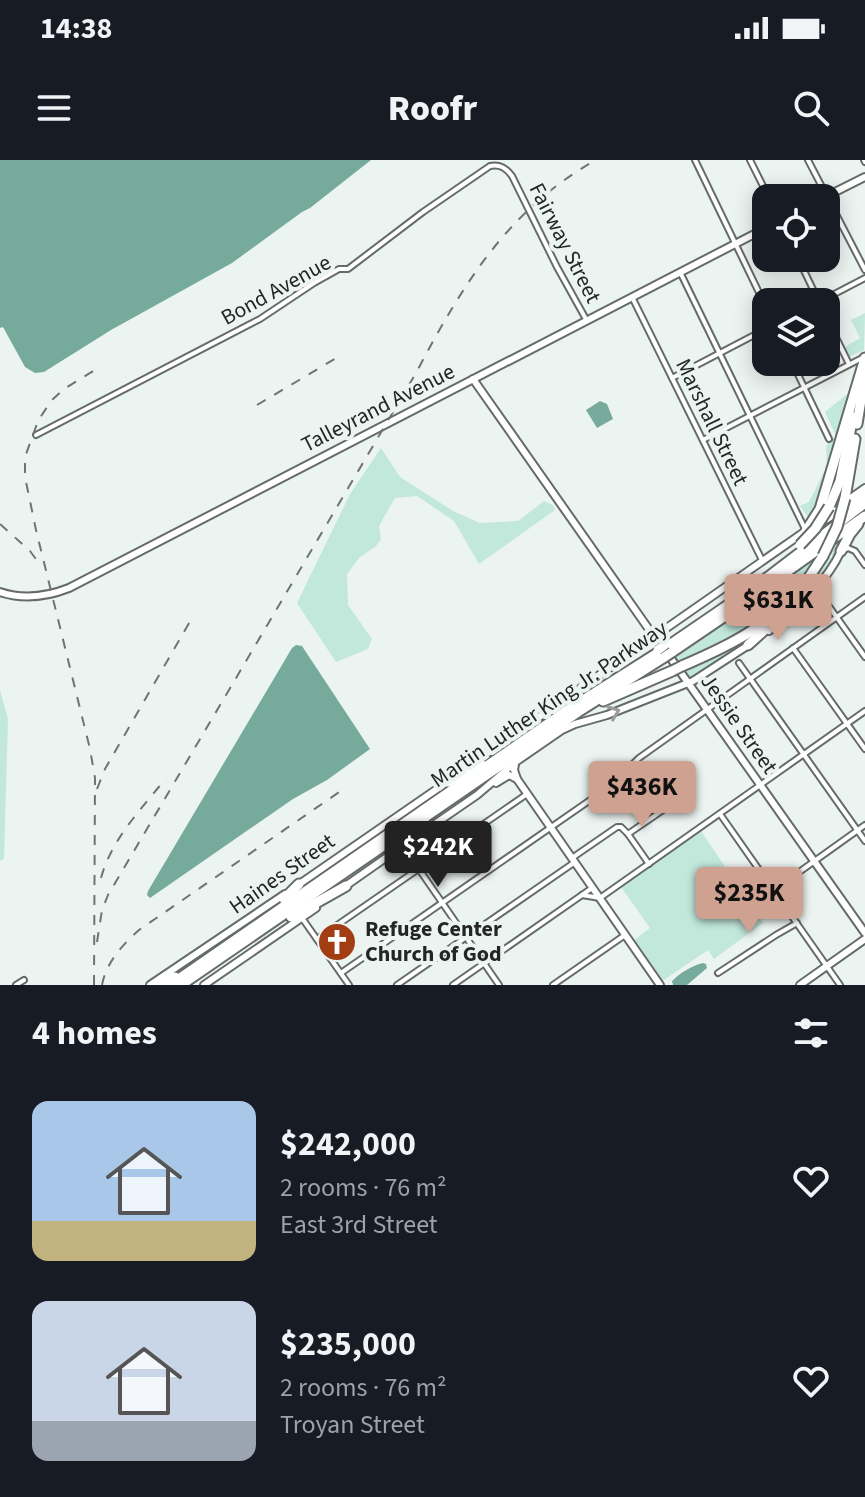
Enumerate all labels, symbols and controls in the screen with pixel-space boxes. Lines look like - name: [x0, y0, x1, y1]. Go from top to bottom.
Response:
- text: 14:38: [40, 7, 112, 50]
- text: Roofr: [388, 83, 477, 134]
- icon: menu: [32, 86, 76, 130]
- icon: search: [789, 86, 833, 130]
- street label: Fairway Street: [521, 177, 609, 309]
- map controls: [752, 184, 840, 376]
- button: locate: [752, 184, 840, 272]
- street label: Bond Avenue: [215, 247, 337, 333]
- button: layers: [752, 288, 840, 376]
- street label: Marshall Street: [667, 353, 757, 491]
- street label: Talleyrand Avenue: [296, 355, 460, 460]
- pin: $631K: [722, 574, 834, 642]
- text: $631K: [743, 581, 813, 618]
- street label: Martin Luther King Jr. Parkway: [424, 612, 674, 795]
- street label: Jessie Street: [693, 667, 786, 781]
- one-way arrow: [606, 705, 620, 722]
- pin: $436K: [586, 761, 698, 829]
- text: $436K: [607, 768, 677, 805]
- pin: $242K: [382, 821, 494, 889]
- street label: Haines Street: [223, 825, 342, 922]
- text: $242K: [403, 828, 473, 865]
- pin: $235K: [693, 867, 805, 935]
- text: $235K: [714, 874, 784, 911]
- place label: Refuge Center Church of God: [365, 913, 502, 970]
- church icon: Refuge Center Church of God: [316, 921, 358, 963]
- text: 4 homes: [32, 1009, 157, 1058]
- icon: filters: [789, 1011, 833, 1055]
- text: $242,000: [280, 1120, 416, 1169]
- icon: home: [96, 1133, 192, 1229]
- icon: heart: [789, 1159, 833, 1203]
- text: 2 rooms · 76 m²: [280, 1169, 447, 1206]
- text: East 3rd Street: [280, 1206, 438, 1243]
- text: $235,000: [280, 1320, 416, 1369]
- icon: home: [96, 1333, 192, 1429]
- icon: heart: [789, 1359, 833, 1403]
- text: 2 rooms · 76 m²: [280, 1369, 447, 1406]
- text: Troyan Street: [280, 1406, 425, 1443]

